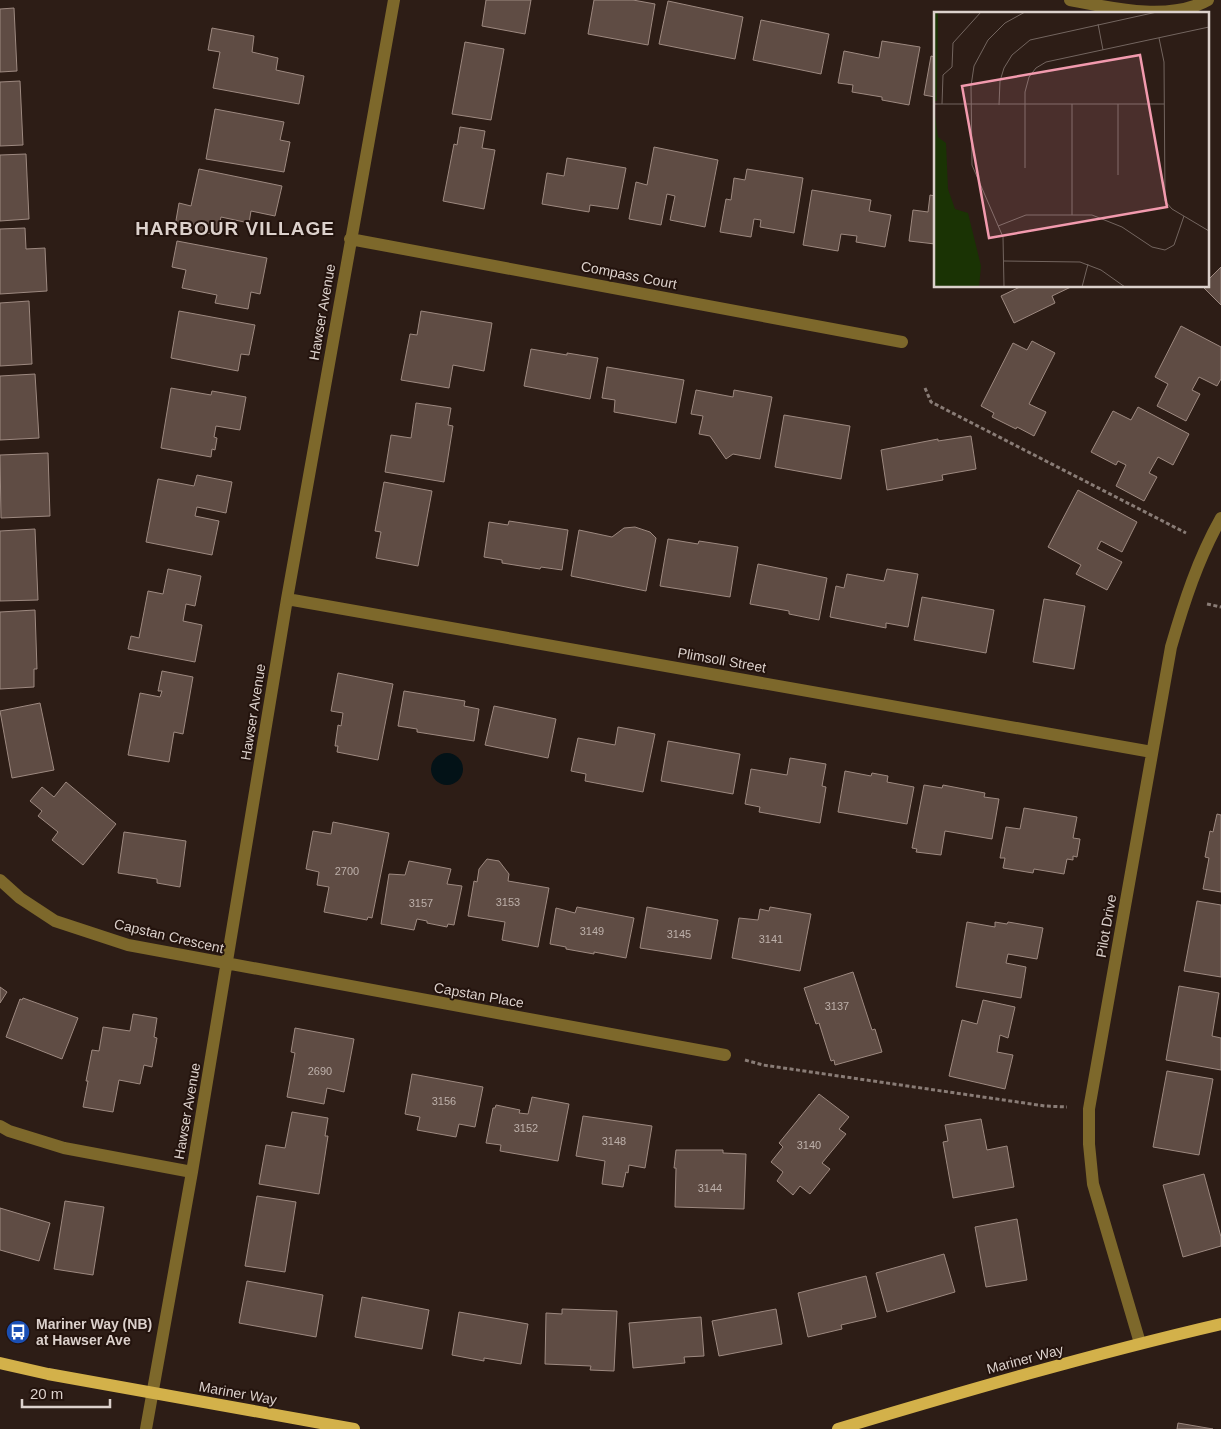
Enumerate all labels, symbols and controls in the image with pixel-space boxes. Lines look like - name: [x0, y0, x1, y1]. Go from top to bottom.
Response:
- inset map: [934, 12, 1208, 288]
- district label: HARBOUR VILLAGE: [135, 218, 335, 239]
- street label: Compass Court: [580, 258, 678, 292]
- street label: Hawser Avenue: [306, 262, 338, 362]
- street label: Plimsoll Street: [677, 644, 768, 676]
- street label: Hawser Avenue: [237, 662, 269, 762]
- house number: 2700: [335, 865, 359, 877]
- street label: Pilot Drive: [1093, 893, 1119, 959]
- house number: 3153: [496, 896, 520, 908]
- house number: 3157: [409, 897, 433, 909]
- street label: Capstan Crescent: [113, 916, 225, 956]
- house number: 3149: [580, 925, 604, 937]
- house number: 3145: [667, 928, 691, 940]
- house number: 3141: [759, 933, 783, 945]
- street label: Capstan Place: [433, 979, 525, 1011]
- house number: 3137: [825, 1000, 849, 1012]
- street label: Hawser Avenue: [171, 1061, 203, 1161]
- house number: 2690: [308, 1065, 332, 1077]
- house number: 3156: [432, 1095, 456, 1107]
- house number: 3152: [514, 1122, 538, 1134]
- house number: 3148: [602, 1135, 626, 1147]
- house number: 3140: [797, 1139, 821, 1151]
- house number: 3144: [698, 1182, 722, 1194]
- place label: Mariner Way (NB) at Hawser Ave: [36, 1316, 152, 1348]
- bus stop icon: Mariner Way (NB) at Hawser Ave: [5, 1319, 31, 1345]
- street label: Mariner Way: [985, 1341, 1065, 1377]
- scale bar: [22, 1376, 110, 1408]
- street label: Mariner Way: [198, 1378, 278, 1408]
- text: 20 m: [30, 1385, 63, 1402]

